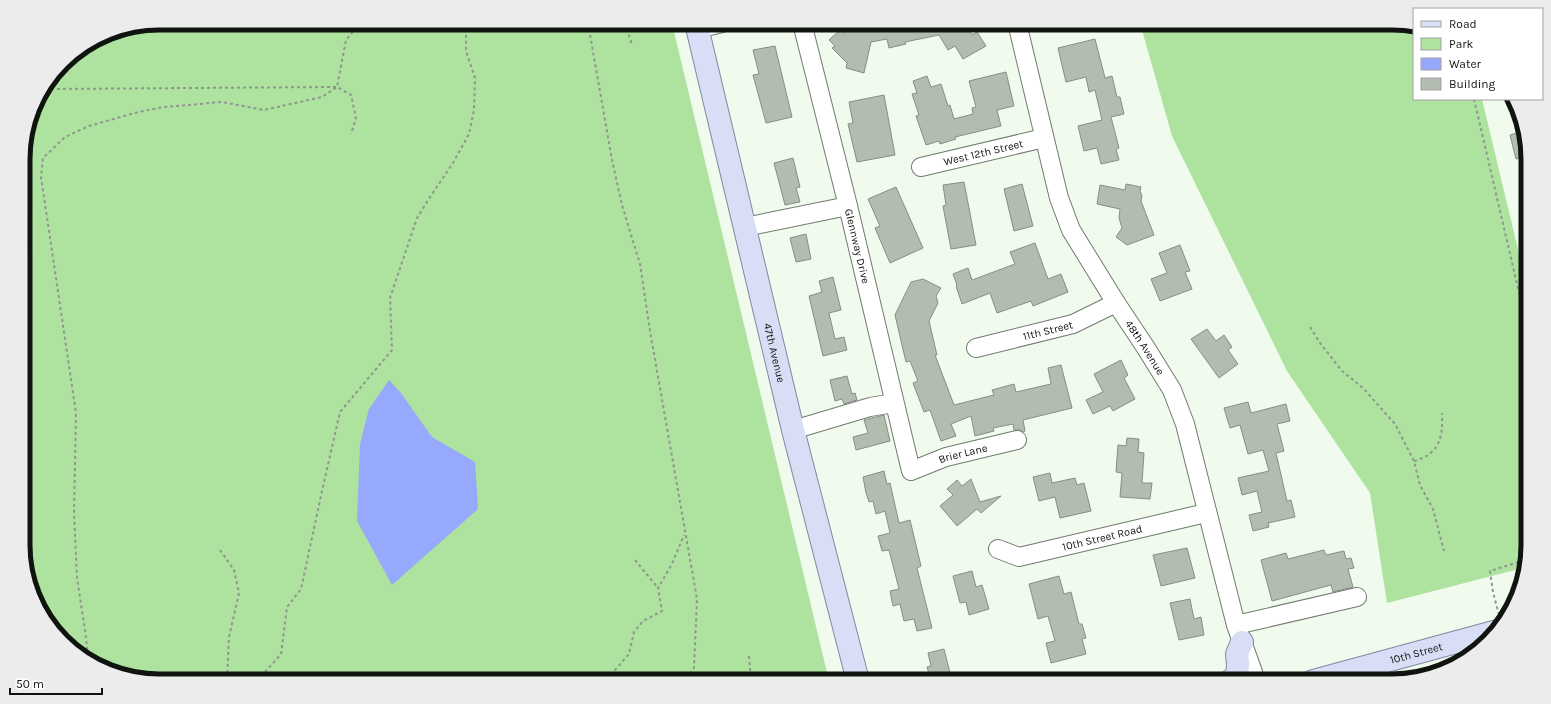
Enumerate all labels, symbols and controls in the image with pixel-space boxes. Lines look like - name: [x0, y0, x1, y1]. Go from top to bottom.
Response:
- legend: [1413, 8, 1543, 100]
- text: Road: [1449, 17, 1477, 31]
- text: Park: [1449, 37, 1474, 51]
- text: Water: [1449, 57, 1482, 71]
- text: Building: [1449, 77, 1496, 91]
- street label: West 12th Street: [942, 137, 1024, 168]
- street label: Glennway Drive: [842, 207, 873, 285]
- street label: 11th Street: [1022, 318, 1074, 343]
- street label: 48th Avenue: [1123, 318, 1168, 377]
- street label: 47th Avenue: [761, 322, 788, 384]
- street label: Brier Lane: [936, 441, 989, 466]
- street label: 10th Street Road: [1061, 522, 1144, 553]
- street label: 10th Street: [1389, 640, 1444, 666]
- scale bar: [10, 670, 102, 696]
- text: 50 m: [16, 677, 44, 691]

